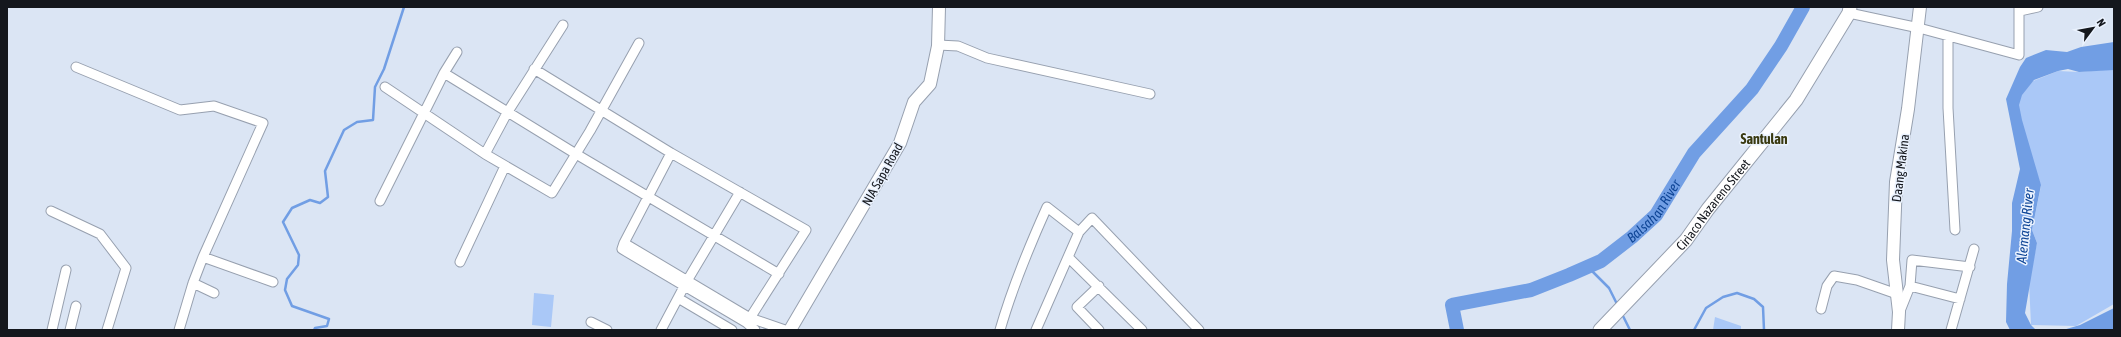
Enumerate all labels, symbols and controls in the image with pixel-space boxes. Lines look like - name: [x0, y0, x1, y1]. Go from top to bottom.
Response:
- north arrow: [2073, 8, 2113, 48]
- text: N: [2095, 17, 2108, 29]
- district label: Santulan: [1741, 131, 1788, 147]
- street label: Daang Makina: [1889, 133, 1912, 203]
- street label: NIA Sapa Road: [859, 140, 906, 208]
- street label: Ciriaco Nazareno Street: [1673, 156, 1753, 254]
- water label: Balsahan River: [1624, 176, 1684, 246]
- water label: Alemang River: [2013, 187, 2037, 265]

